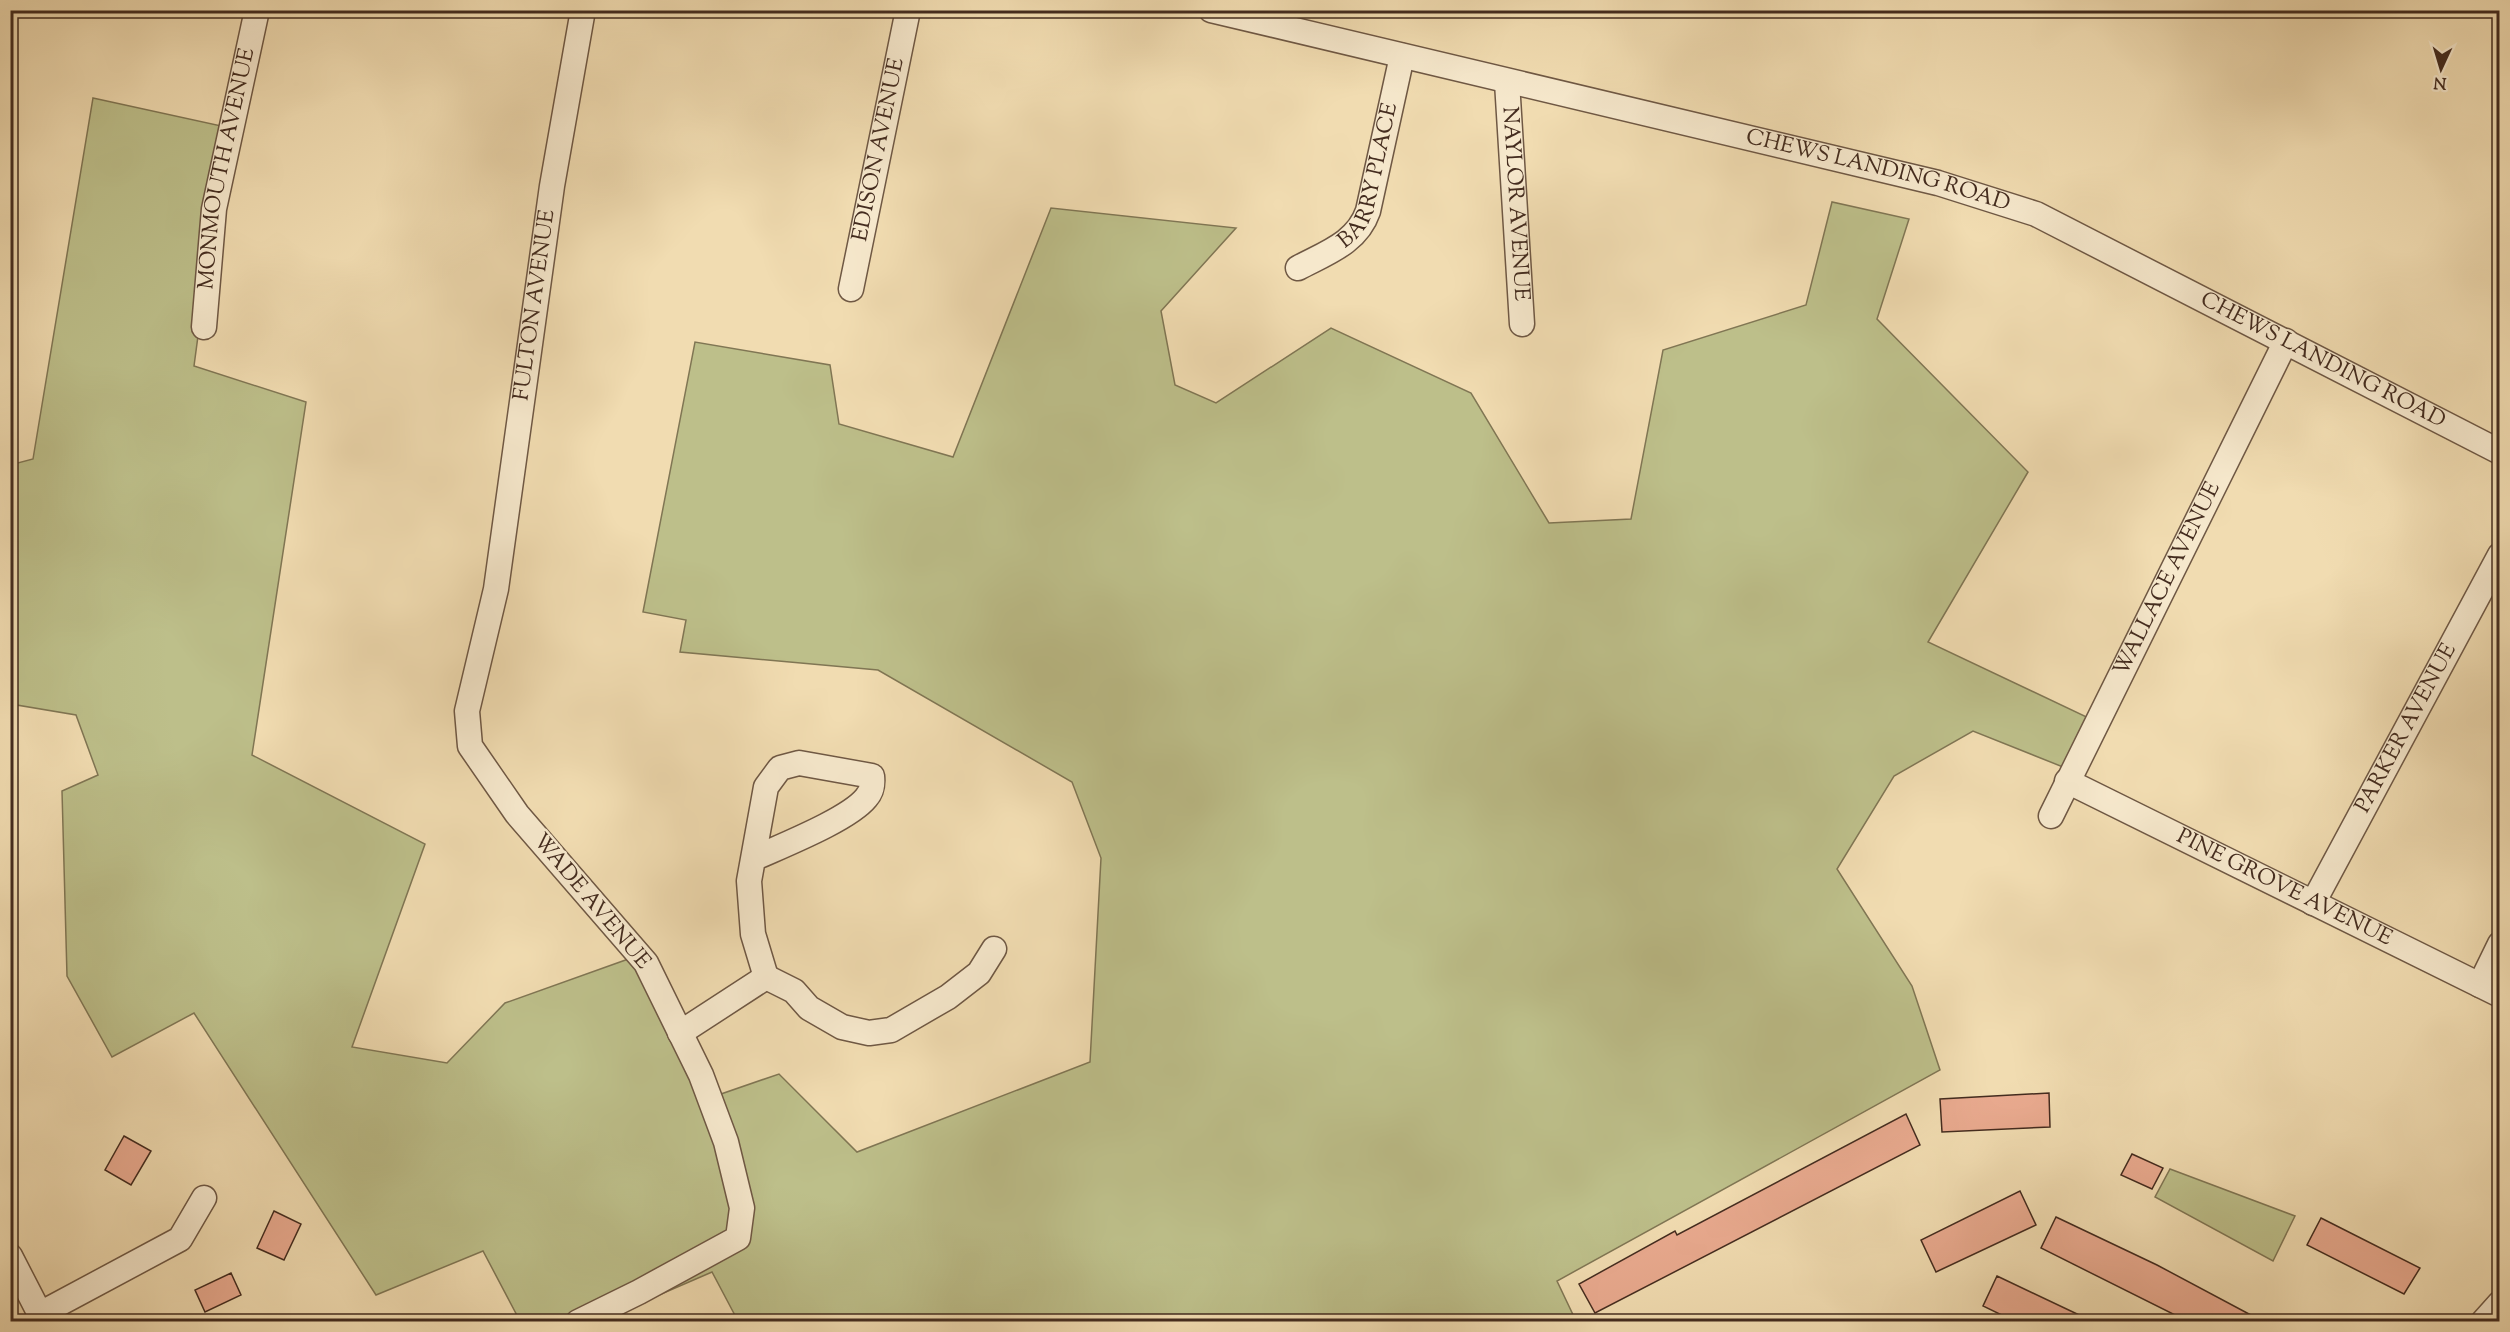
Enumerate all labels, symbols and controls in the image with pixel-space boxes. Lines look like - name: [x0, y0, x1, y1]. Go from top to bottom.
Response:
- north arrow: [2411, 39, 2471, 99]
- street label: MONMOUTH AVENUE: [191, 45, 264, 291]
- street label: EDISON AVENUE: [845, 55, 914, 244]
- text: N: [2433, 70, 2447, 93]
- street label: BARRY PLACE: [1331, 100, 1407, 257]
- street label: NAYLOR AVENUE: [1493, 106, 1537, 302]
- street label: CHEWS LANDING ROAD: [1742, 122, 2014, 221]
- street label: FULTON AVENUE: [506, 208, 565, 403]
- street label: CHEWS LANDING ROAD: [2194, 285, 2451, 437]
- street label: WALLACE AVENUE: [2107, 477, 2230, 682]
- street label: PARKER AVENUE: [2348, 638, 2465, 819]
- street label: PINE GROVE AVENUE: [2171, 821, 2397, 955]
- street label: WADE AVENUE: [524, 827, 658, 977]

